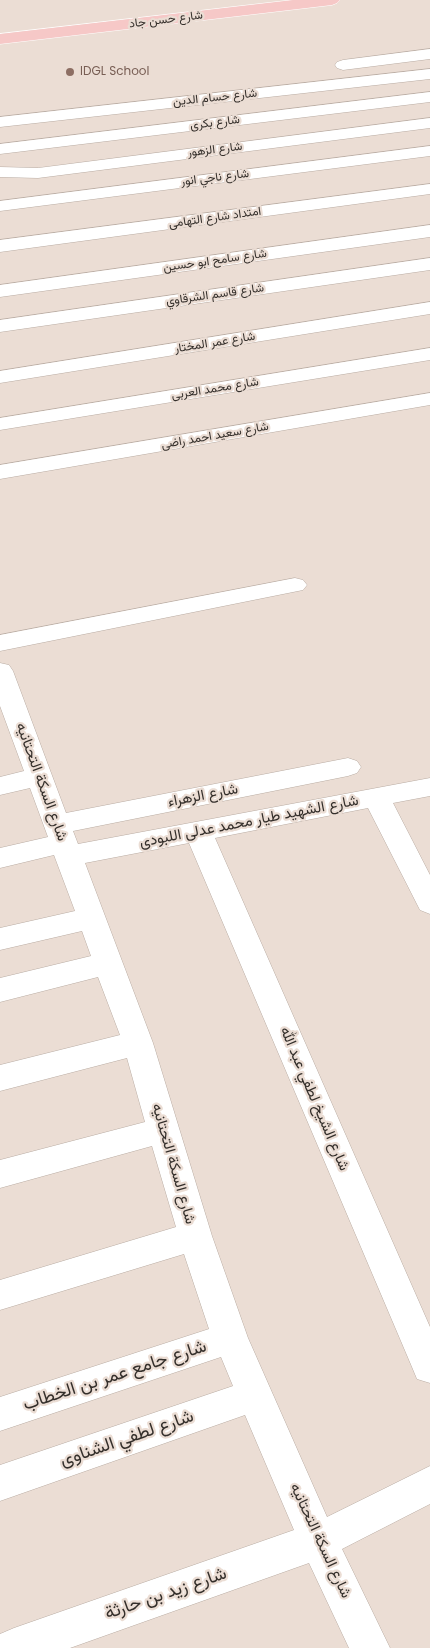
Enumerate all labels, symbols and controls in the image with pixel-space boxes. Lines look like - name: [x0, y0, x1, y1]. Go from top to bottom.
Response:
- street label: شارع حسن جاد: [128, 8, 204, 32]
- place label: IDGL School: [80, 65, 149, 79]
- marker: IDGL School: [64, 66, 76, 78]
- street label: شارع حسام الدين: [172, 86, 258, 110]
- street label: شارع بكرى: [189, 113, 241, 133]
- street label: شارع الزهور: [187, 139, 243, 161]
- street label: شارع ناجي انور: [180, 167, 250, 189]
- street label: امتداد شارع التهامى: [168, 204, 262, 232]
- street label: شارع سامح ابو حسين: [162, 247, 268, 275]
- street label: شارع قاسم الشرقاوي: [165, 281, 265, 309]
- street label: شارع عمر المختار: [174, 330, 256, 356]
- street label: شارع محمد العربى: [170, 375, 260, 403]
- street label: شارع سعيد احمد راضى: [160, 419, 270, 453]
- street label: شارع السكة التحتانيه: [11, 720, 71, 844]
- street label: شارع الزهراء: [166, 780, 240, 812]
- street label: شارع الشهيد طيار محمد عدلى اللبودى: [138, 792, 360, 852]
- street label: شارع الشيخ لطفي عبد الله: [275, 1024, 353, 1174]
- street label: شارع السكة التحتانيه: [147, 1102, 199, 1226]
- street label: شارع جامع عمر بن الخطاب: [20, 1336, 210, 1416]
- street label: شارع لطفي الشناوى: [57, 1406, 197, 1472]
- street label: شارع السكة التحتانيه: [286, 1481, 354, 1601]
- street label: شارع زيد بن حارثة: [102, 1563, 230, 1625]

